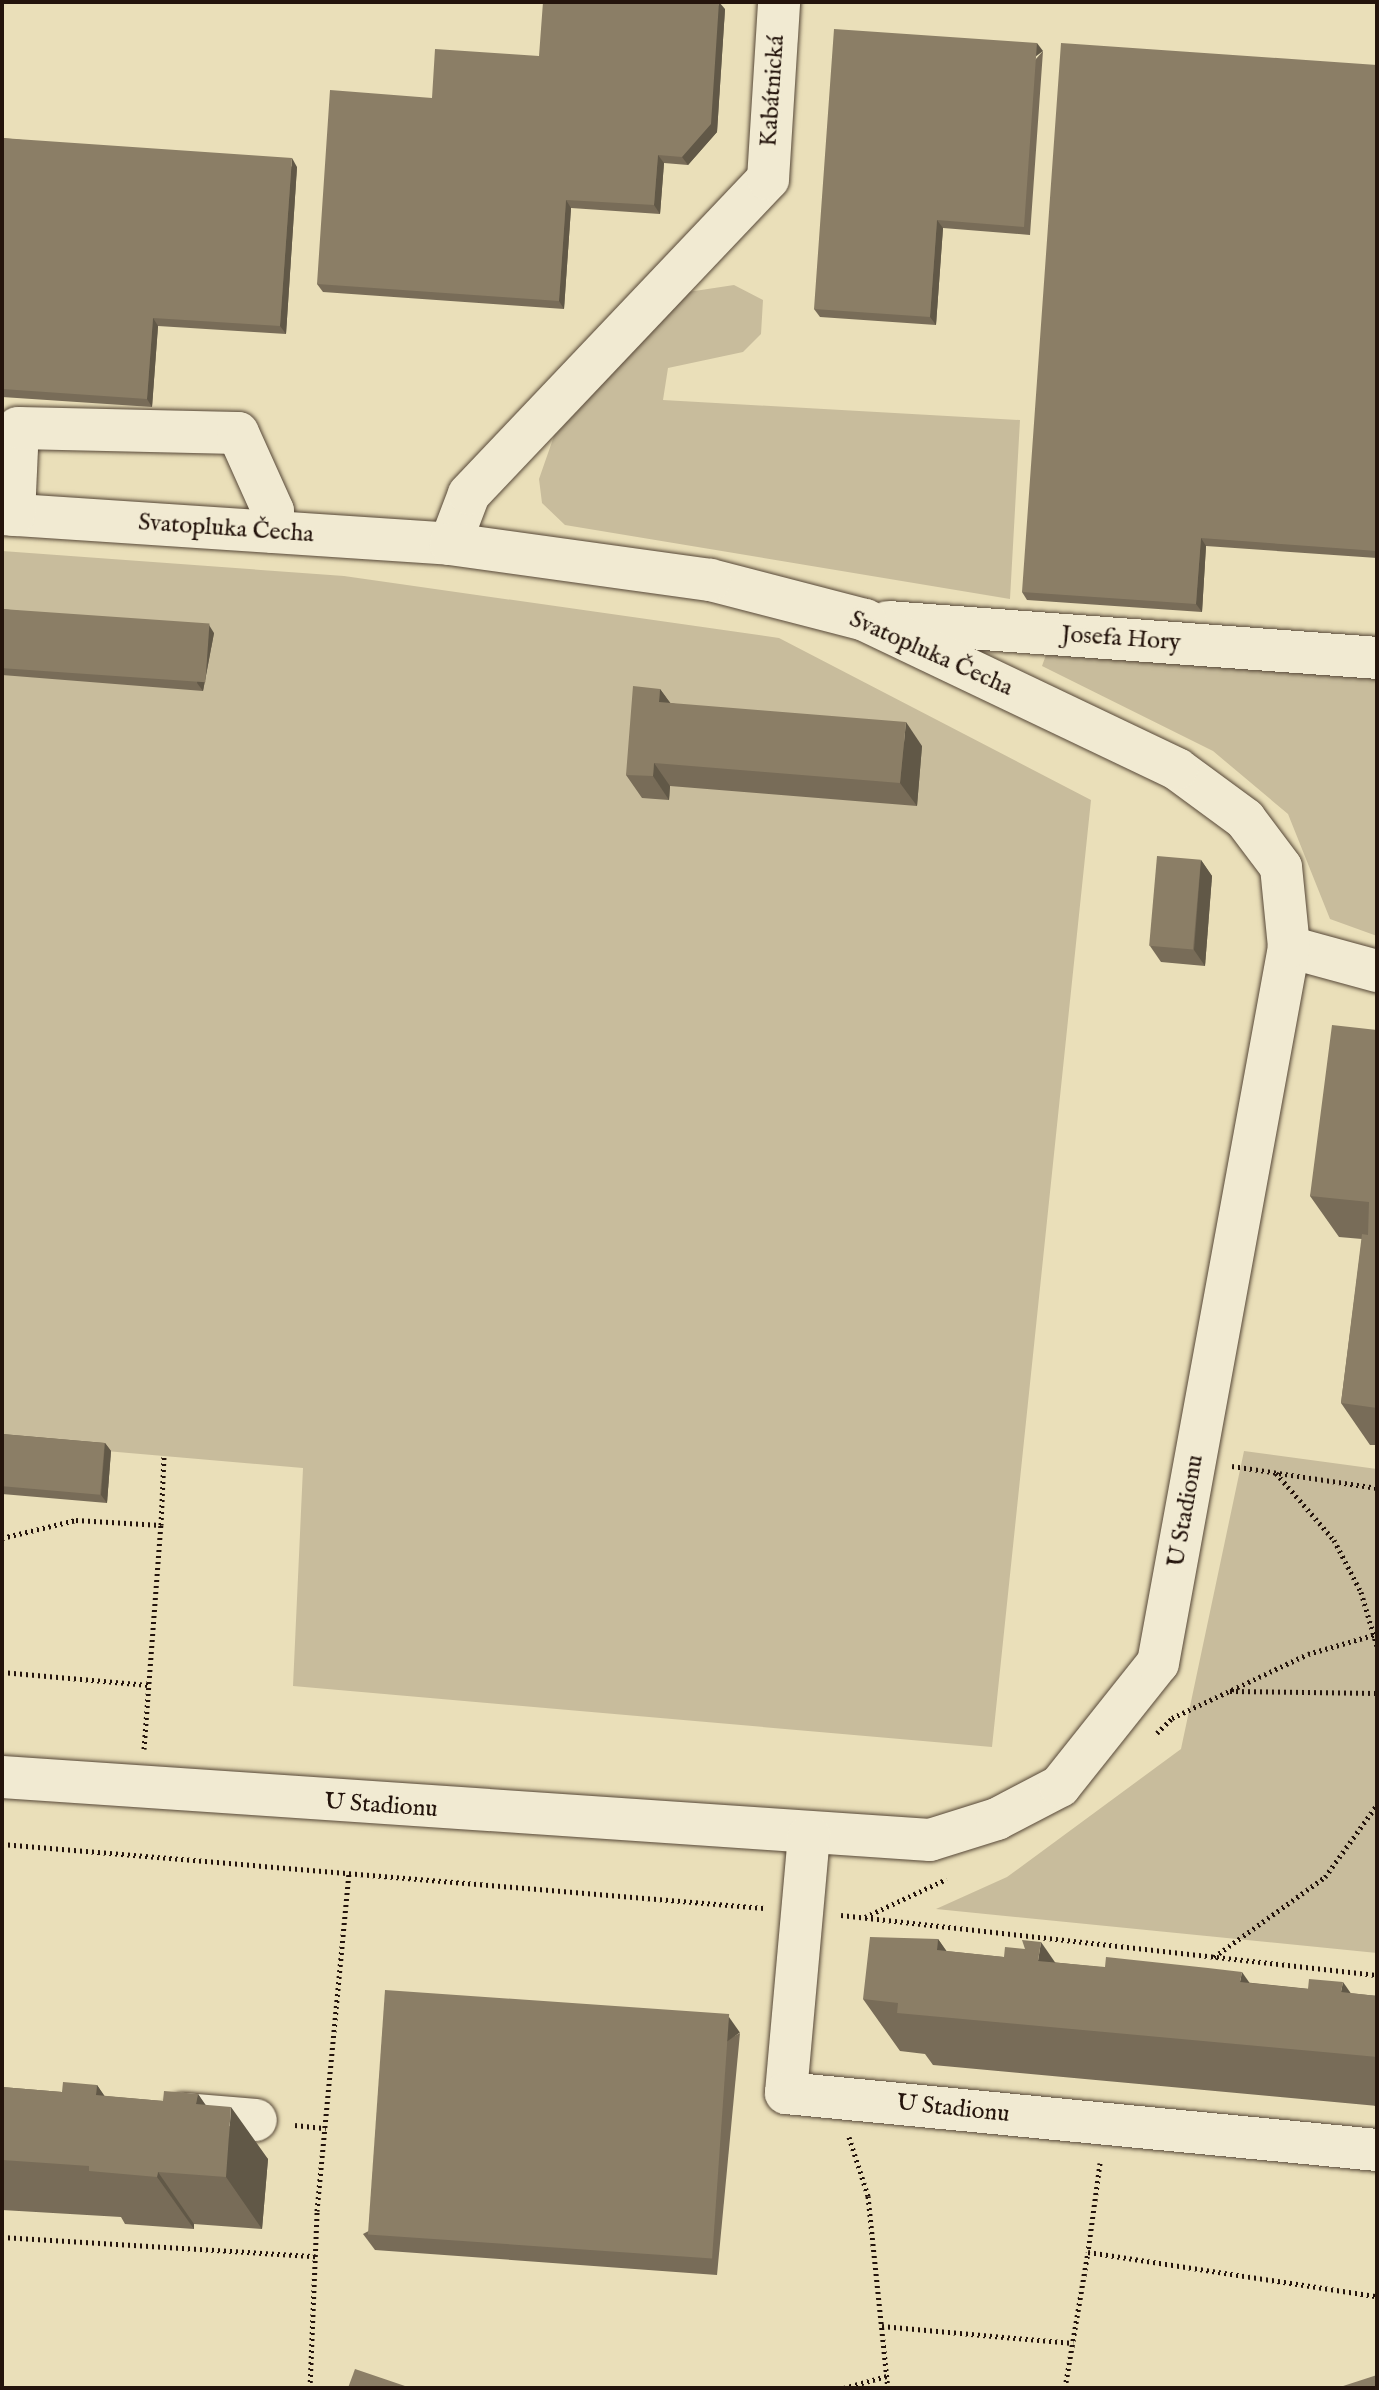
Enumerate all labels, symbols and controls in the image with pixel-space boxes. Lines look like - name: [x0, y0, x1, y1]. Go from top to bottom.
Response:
- street label: Kabátnická: [755, 34, 791, 148]
- street label: Svatopluka Čecha: [137, 508, 315, 550]
- street label: Svatopluka Čecha: [845, 605, 1017, 703]
- street label: Josefa Hory: [1060, 620, 1182, 658]
- street label: U Stadionu: [1162, 1453, 1210, 1569]
- street label: U Stadionu: [323, 1788, 439, 1824]
- street label: U Stadionu: [895, 2089, 1011, 2129]

